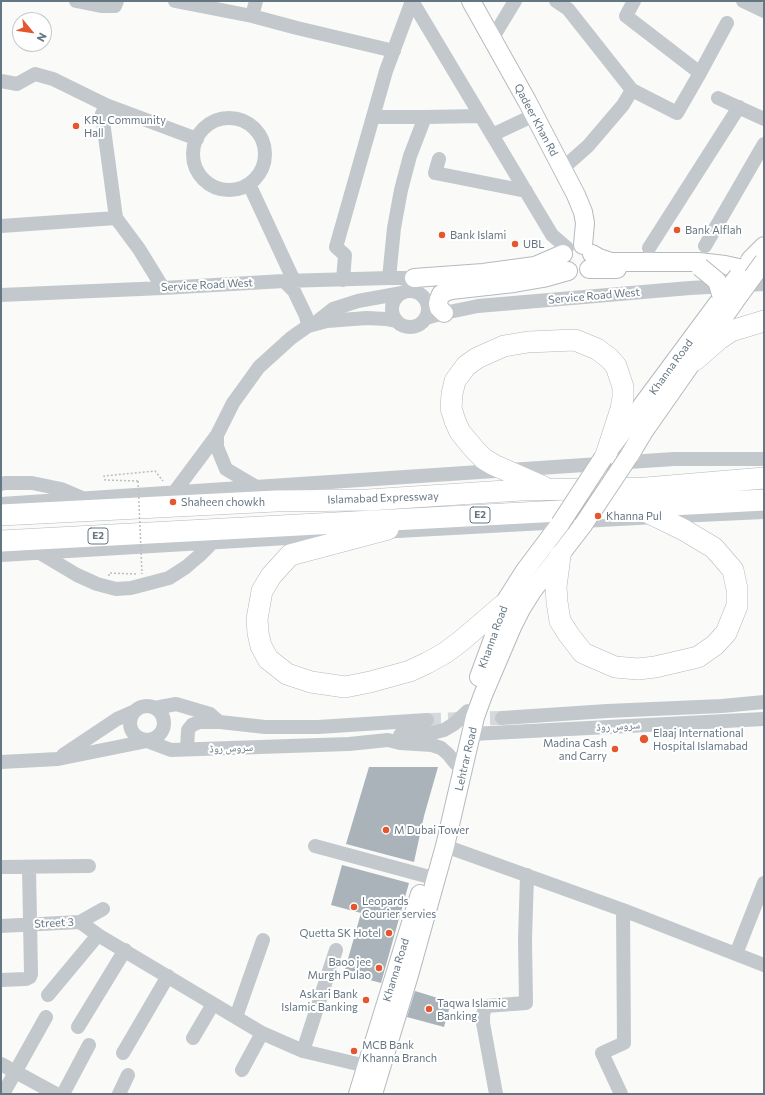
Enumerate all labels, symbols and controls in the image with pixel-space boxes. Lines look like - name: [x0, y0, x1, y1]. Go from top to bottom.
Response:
- north arrow: [12, 12, 52, 52]
- text: N: [34, 31, 50, 44]
- street label: Qadeer Khan Rd: [511, 81, 561, 159]
- place label: KRL Community Hall: [84, 113, 166, 139]
- marker: KRL Community Hall: [71, 121, 81, 131]
- place label: Bank Alflah: [685, 223, 742, 237]
- marker: Bank Alflah: [672, 225, 682, 235]
- place label: Bank Islami: [450, 228, 506, 242]
- marker: Bank Islami: [437, 230, 447, 240]
- place label: UBL: [523, 237, 544, 251]
- marker: UBL: [510, 239, 520, 249]
- street label: Service Road West: [161, 276, 253, 294]
- street label: Service Road West: [548, 285, 640, 307]
- street label: Khanna Road: [646, 337, 696, 397]
- street label: Islamabad Expressway: [327, 489, 439, 507]
- place label: Shaheen chowkh: [181, 495, 265, 509]
- marker: Shaheen chowkh: [168, 497, 178, 507]
- road number: E2: [470, 507, 490, 523]
- place label: Khanna Pul: [606, 509, 662, 523]
- marker: Khanna Pul: [593, 511, 603, 521]
- road number: E2: [88, 528, 108, 544]
- street label: Khanna Road: [476, 604, 510, 670]
- street label: سروس روڈ: [596, 718, 640, 734]
- street label: Lehtrar Road: [452, 726, 480, 792]
- place label: Elaaj International Hospital Islamabad: [653, 726, 748, 752]
- marker: Elaaj International Hospital Islamabad: [638, 733, 650, 745]
- place label: Madina Cash and Carry: [543, 736, 607, 762]
- street label: سروس روڈ: [209, 741, 253, 755]
- marker: Madina Cash and Carry: [610, 744, 620, 754]
- place label: M Dubai Tower: [394, 823, 469, 837]
- marker: M Dubai Tower: [381, 825, 391, 835]
- place label: Leopards Courier servies: [362, 894, 436, 920]
- marker: Leopards Courier servies: [349, 902, 359, 912]
- street label: Street 3: [34, 915, 74, 931]
- place label: Quetta SK Hotel: [300, 926, 381, 940]
- marker: Quetta SK Hotel: [384, 928, 394, 938]
- street label: Khanna Road: [380, 937, 412, 1003]
- place label: Baoo jee Murgh Pulao: [307, 955, 371, 981]
- marker: Baoo jee Murgh Pulao: [374, 963, 384, 973]
- place label: Askari Bank Islamic Banking: [281, 987, 358, 1013]
- marker: Askari Bank Islamic Banking: [361, 995, 371, 1005]
- place label: Taqwa Islamic Banking: [437, 996, 506, 1022]
- marker: Taqwa Islamic Banking: [424, 1004, 434, 1014]
- place label: MCB Bank Khanna Branch: [362, 1038, 437, 1064]
- marker: MCB Bank Khanna Branch: [349, 1046, 359, 1056]

